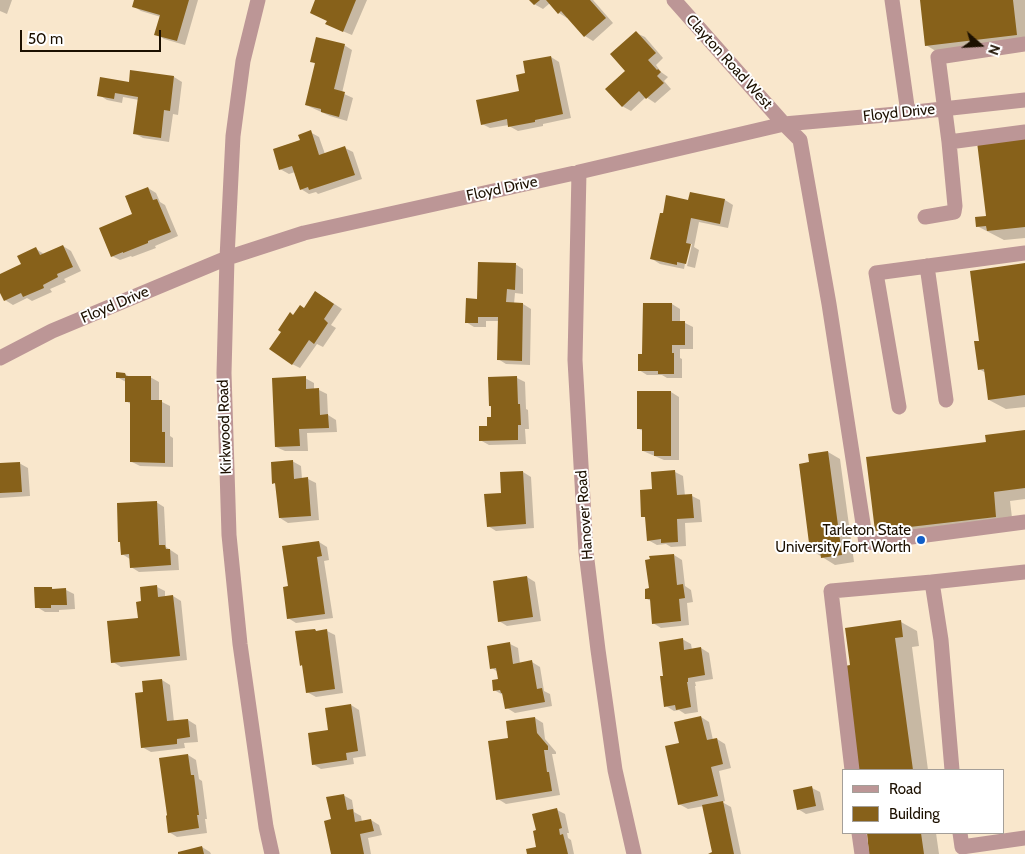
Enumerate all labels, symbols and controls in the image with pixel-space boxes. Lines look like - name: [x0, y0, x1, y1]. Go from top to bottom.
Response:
- street label: Clayton Road West: [682, 11, 776, 113]
- scale bar: [22, 20, 164, 52]
- north arrow: [955, 20, 1005, 70]
- text: 50 m: [28, 30, 63, 48]
- text: N: [984, 42, 1004, 57]
- street label: Floyd Drive: [862, 100, 936, 126]
- street label: Floyd Drive: [465, 173, 539, 205]
- street label: Floyd Drive: [78, 283, 152, 327]
- street label: Kirkwood Road: [214, 379, 236, 475]
- street label: Hanover Road: [573, 470, 597, 560]
- place label: Tarleton State University Fort Worth: [775, 522, 911, 557]
- marker: Tarleton State University Fort Worth: [915, 534, 927, 546]
- legend: [842, 769, 1005, 834]
- text: Road: [889, 780, 922, 798]
- text: Building: [889, 805, 940, 823]

